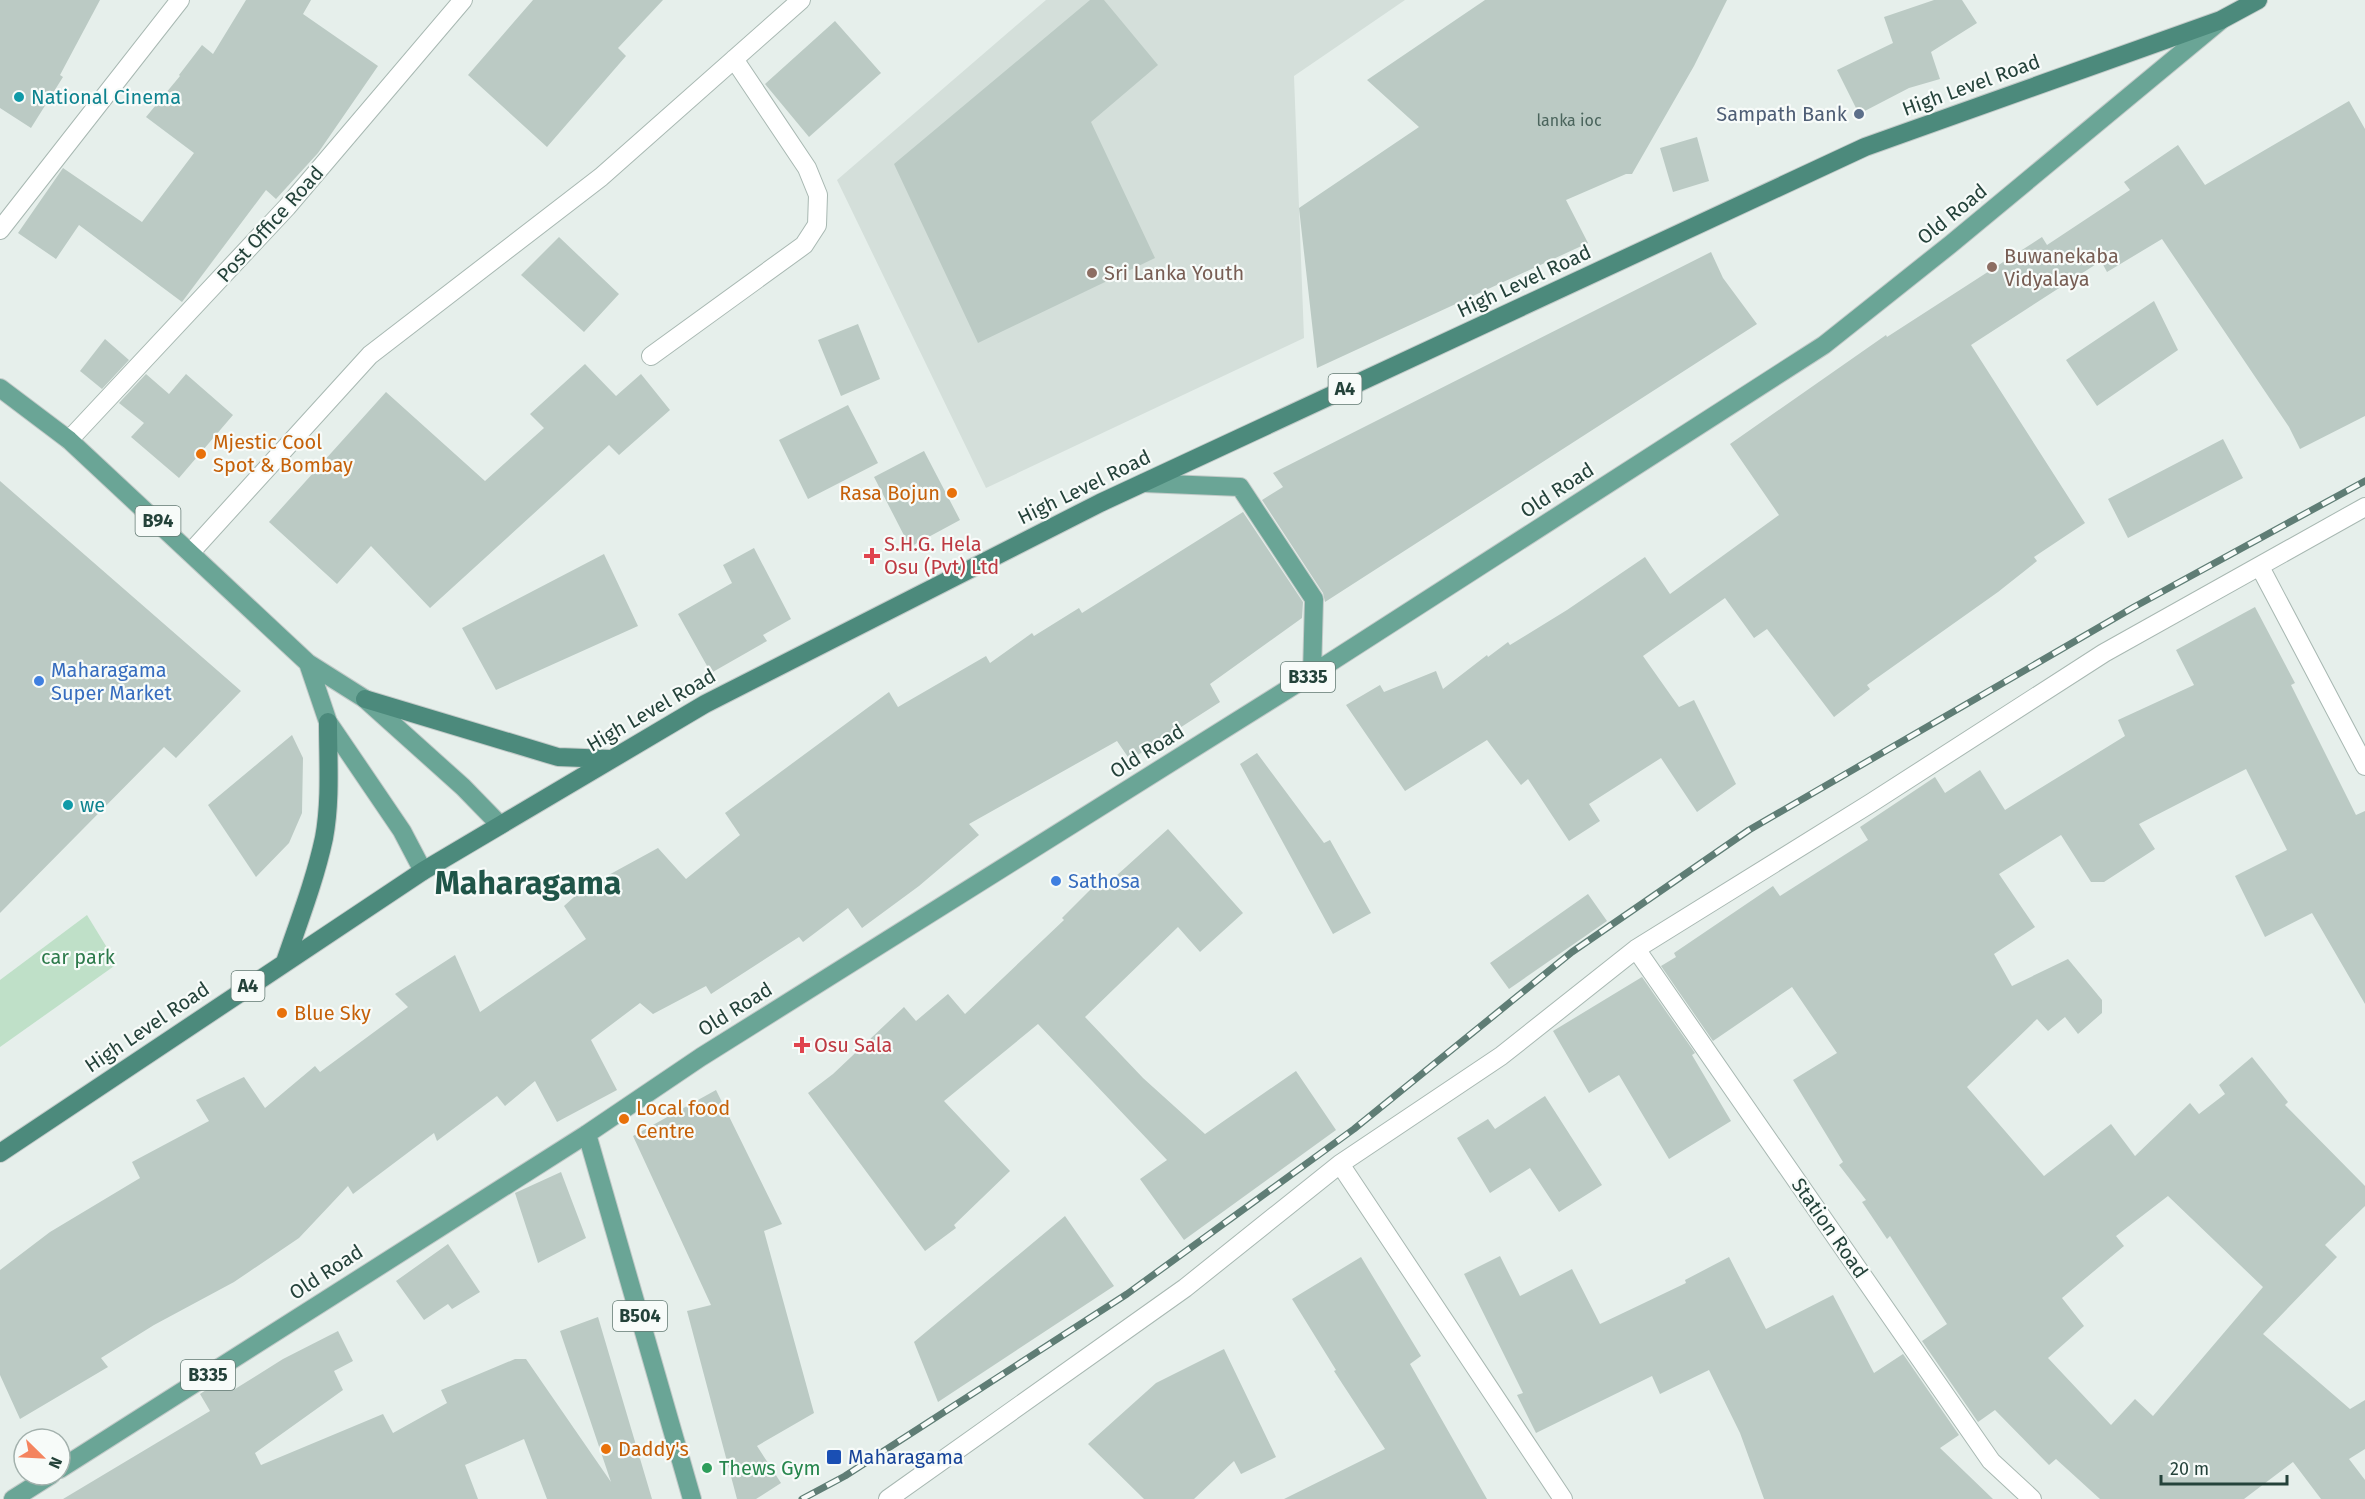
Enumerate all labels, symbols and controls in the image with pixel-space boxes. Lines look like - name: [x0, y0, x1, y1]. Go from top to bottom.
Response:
- street label: High Level Road: [1899, 49, 2043, 121]
- place label: National Cinema: [31, 85, 181, 109]
- marker: National Cinema: [12, 90, 26, 104]
- place label: Sampath Bank: [1716, 102, 1848, 126]
- marker: Sampath Bank: [1852, 107, 1866, 121]
- house number: lanka ioc: [1536, 111, 1602, 130]
- street label: Post Office Road: [212, 161, 328, 287]
- street label: Old Road: [1912, 179, 1992, 249]
- street label: High Level Road: [1453, 240, 1595, 322]
- place label: Buwanekaba Vidyalaya: [2004, 244, 2119, 291]
- marker: Buwanekaba Vidyalaya: [1985, 260, 1999, 274]
- place label: Sri Lanka Youth: [1104, 261, 1244, 285]
- marker: Sri Lanka Youth: [1085, 266, 1099, 280]
- road number: A4: [1328, 374, 1362, 404]
- place label: Mjestic Cool Spot & Bombay: [213, 430, 353, 477]
- street label: High Level Road: [1014, 444, 1154, 530]
- marker: Mjestic Cool Spot & Bombay: [194, 447, 208, 461]
- street label: Old Road: [1516, 457, 1598, 523]
- place label: Rasa Bojun: [839, 481, 940, 505]
- marker: Rasa Bojun: [945, 486, 959, 500]
- road number: B94: [136, 506, 180, 536]
- place label: S.H.G. Hela Osu (Pvt) Ltd: [884, 532, 999, 579]
- marker: S.H.G. Hela Osu (Pvt) Ltd: [865, 549, 879, 563]
- place label: Maharagama Super Market: [51, 658, 172, 705]
- road number: B335: [1281, 662, 1335, 692]
- street label: High Level Road: [582, 663, 720, 757]
- marker: Maharagama Super Market: [32, 674, 46, 688]
- street label: Old Road: [1105, 719, 1189, 783]
- place label: we: [80, 793, 105, 817]
- marker: we: [61, 798, 75, 812]
- district label: Maharagama: [435, 864, 621, 902]
- place label: Sathosa: [1068, 869, 1140, 893]
- marker: Sathosa: [1049, 874, 1063, 888]
- park label: car park: [41, 945, 116, 969]
- road number: A4: [232, 971, 264, 1001]
- street label: High Level Road: [80, 977, 214, 1077]
- street label: Old Road: [693, 977, 777, 1041]
- place label: Blue Sky: [294, 1001, 371, 1025]
- marker: Blue Sky: [275, 1006, 289, 1020]
- place label: Osu Sala: [814, 1033, 892, 1057]
- marker: Osu Sala: [795, 1038, 809, 1052]
- place label: Local food Centre: [636, 1096, 730, 1143]
- marker: Local food Centre: [617, 1112, 631, 1126]
- street label: Station Road: [1787, 1173, 1873, 1283]
- street label: Old Road: [285, 1239, 367, 1305]
- road number: B504: [613, 1301, 667, 1331]
- road number: B335: [181, 1360, 235, 1390]
- north arrow: [12, 1427, 72, 1487]
- place label: Daddy's: [618, 1437, 689, 1461]
- marker: Daddy's: [599, 1442, 613, 1456]
- place label: Maharagama: [848, 1445, 964, 1469]
- marker: Maharagama: [825, 1448, 843, 1466]
- scale bar: [2161, 1448, 2287, 1486]
- text: N: [44, 1454, 66, 1472]
- place label: Thews Gym: [719, 1456, 821, 1480]
- text: 20 m: [2170, 1458, 2209, 1480]
- marker: Thews Gym: [700, 1461, 714, 1475]

